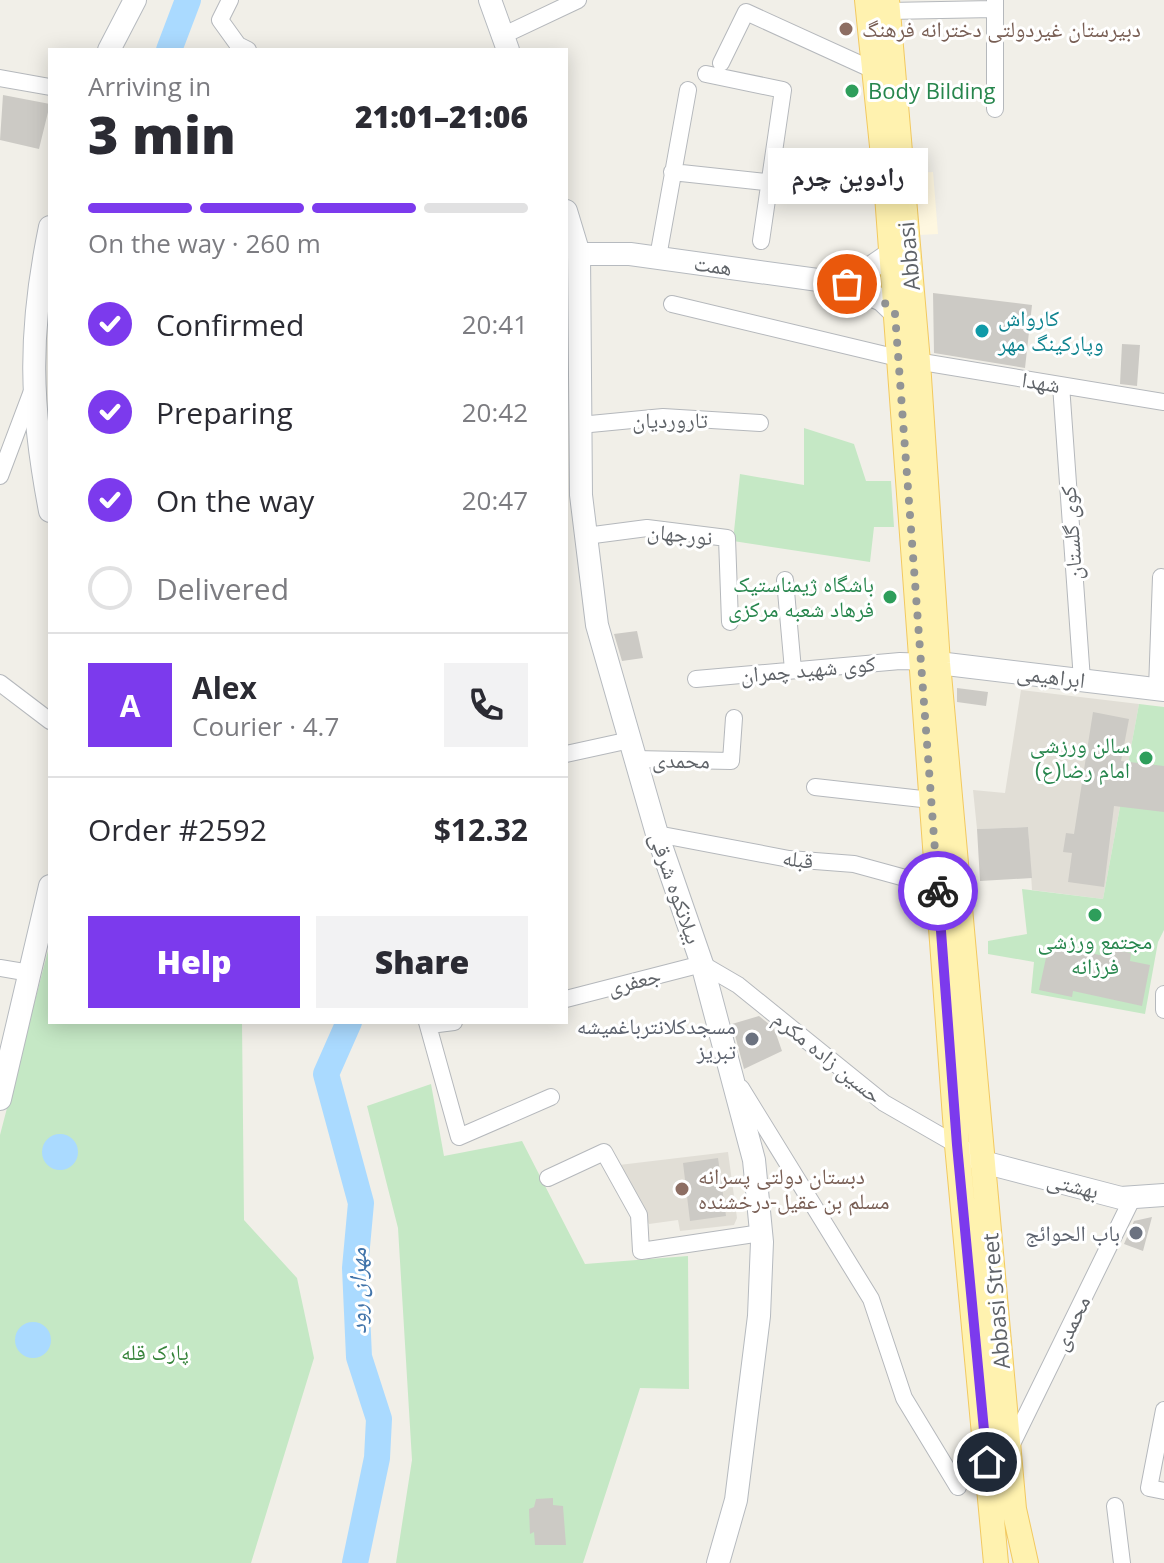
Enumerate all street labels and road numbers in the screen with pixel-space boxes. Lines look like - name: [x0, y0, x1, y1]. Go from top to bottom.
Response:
- street label: Abbasi: [890, 220, 926, 292]
- street label: همت: [692, 246, 734, 282]
- street label: شهدا: [1020, 363, 1063, 399]
- street label: تاروردیان: [632, 404, 708, 434]
- street label: کوی گلستان: [1052, 485, 1088, 581]
- street label: نورجهان: [646, 515, 714, 551]
- street label: کوی شهید چمران: [739, 647, 877, 689]
- street label: ابراهیمی: [1015, 656, 1087, 694]
- street label: محمدی: [652, 743, 710, 775]
- street label: بیلانکوه شرقی: [644, 828, 710, 948]
- street label: قبله: [781, 841, 815, 875]
- street label: جعفری: [604, 959, 664, 1001]
- street label: حسین زاده مکرم: [767, 1003, 890, 1110]
- street label: بهشتی: [1044, 1163, 1102, 1205]
- street label: Abbasi Street: [974, 1232, 1016, 1370]
- street label: محمدی: [1044, 1290, 1096, 1355]

